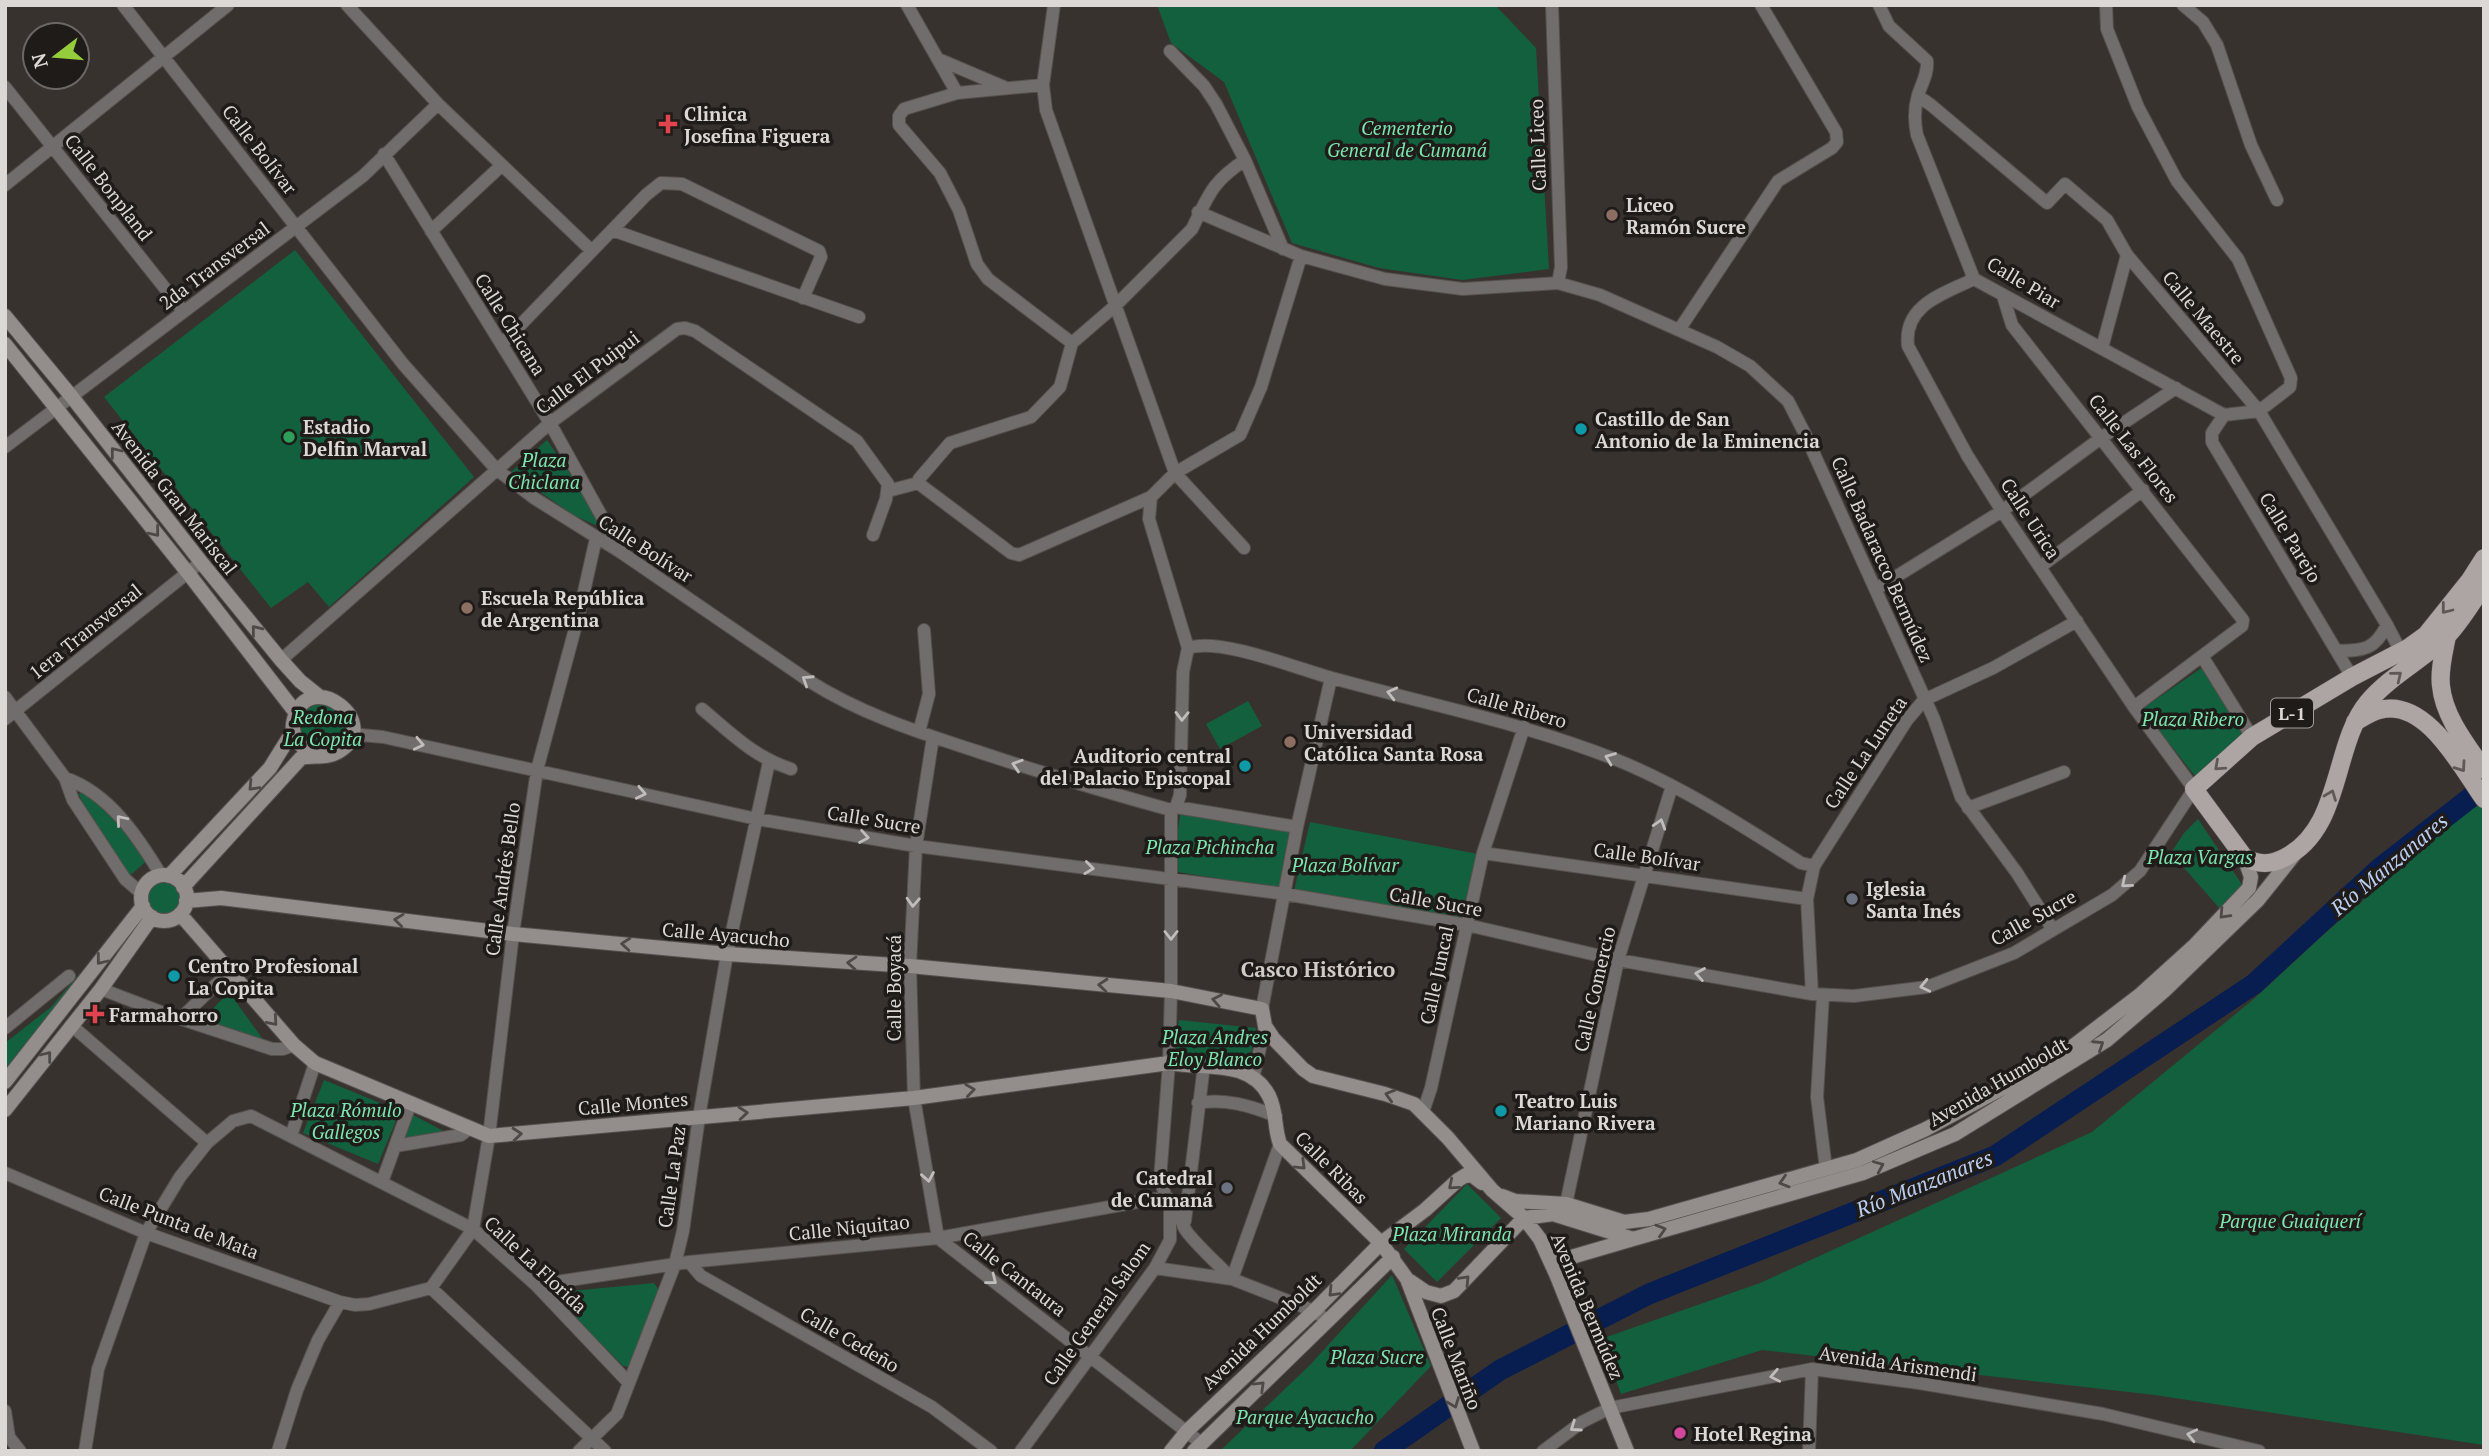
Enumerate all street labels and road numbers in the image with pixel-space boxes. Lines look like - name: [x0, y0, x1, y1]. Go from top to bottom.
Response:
- street label: Calle Bolívar: [217, 99, 303, 200]
- street label: Calle Liceo: [1523, 99, 1551, 191]
- street label: Calle Bonpland: [59, 129, 159, 246]
- street label: 2da Transversal: [154, 215, 274, 315]
- street label: Calle Piar: [1983, 250, 2066, 314]
- street label: Calle Maestre: [2157, 265, 2251, 369]
- street label: Calle Chicana: [470, 268, 553, 380]
- street label: Calle El Puipui: [530, 325, 644, 419]
- street label: Calle Las Flores: [2084, 388, 2184, 508]
- street label: Avenida Gran Mariscal: [107, 415, 243, 579]
- street label: Calle Badaracco Bermúdez: [1826, 452, 1940, 666]
- street label: Calle Urica: [1996, 473, 2067, 564]
- street label: Calle Parejo: [2254, 487, 2328, 587]
- street label: Calle Bolívar: [594, 508, 699, 588]
- street label: 1era Transversal: [23, 578, 147, 684]
- street label: Calle Ribero: [1464, 681, 1570, 733]
- street label: Calle La Luneta: [1818, 690, 1912, 813]
- road number: L-1: [2271, 698, 2313, 728]
- street label: Calle Sucre: [825, 799, 923, 839]
- street label: Calle Andrés Bello: [479, 801, 525, 957]
- street label: Calle Bolívar: [1592, 836, 1703, 876]
- street label: Calle Sucre: [1387, 881, 1485, 921]
- street label: Calle Sucre: [1986, 883, 2080, 951]
- street label: Calle Ayacucho: [661, 916, 791, 952]
- street label: Calle Juncal: [1413, 923, 1459, 1027]
- street label: Calle Comercio: [1567, 924, 1621, 1054]
- street label: Calle Boyacá: [881, 934, 906, 1041]
- street label: Avenida Humboldt: [1924, 1031, 2072, 1131]
- street label: Calle Montes: [577, 1086, 689, 1120]
- street label: Calle La Paz: [652, 1125, 690, 1229]
- street label: Calle Ribas: [1290, 1125, 1374, 1209]
- street label: Calle Punta de Mata: [95, 1180, 263, 1264]
- street label: Calle Niquitao: [787, 1208, 911, 1246]
- street label: Calle La Florida: [479, 1210, 593, 1318]
- street label: Calle Cantaura: [958, 1225, 1072, 1322]
- street label: Avenida Bermúdez: [1546, 1229, 1630, 1383]
- street label: Calle General Salom: [1037, 1235, 1155, 1390]
- street label: Avenida Humboldt: [1196, 1267, 1326, 1395]
- street label: Calle Cedeño: [796, 1301, 904, 1377]
- street label: Calle Mariño: [1426, 1303, 1488, 1413]
- street label: Avenida Arismendi: [1817, 1340, 1979, 1386]

